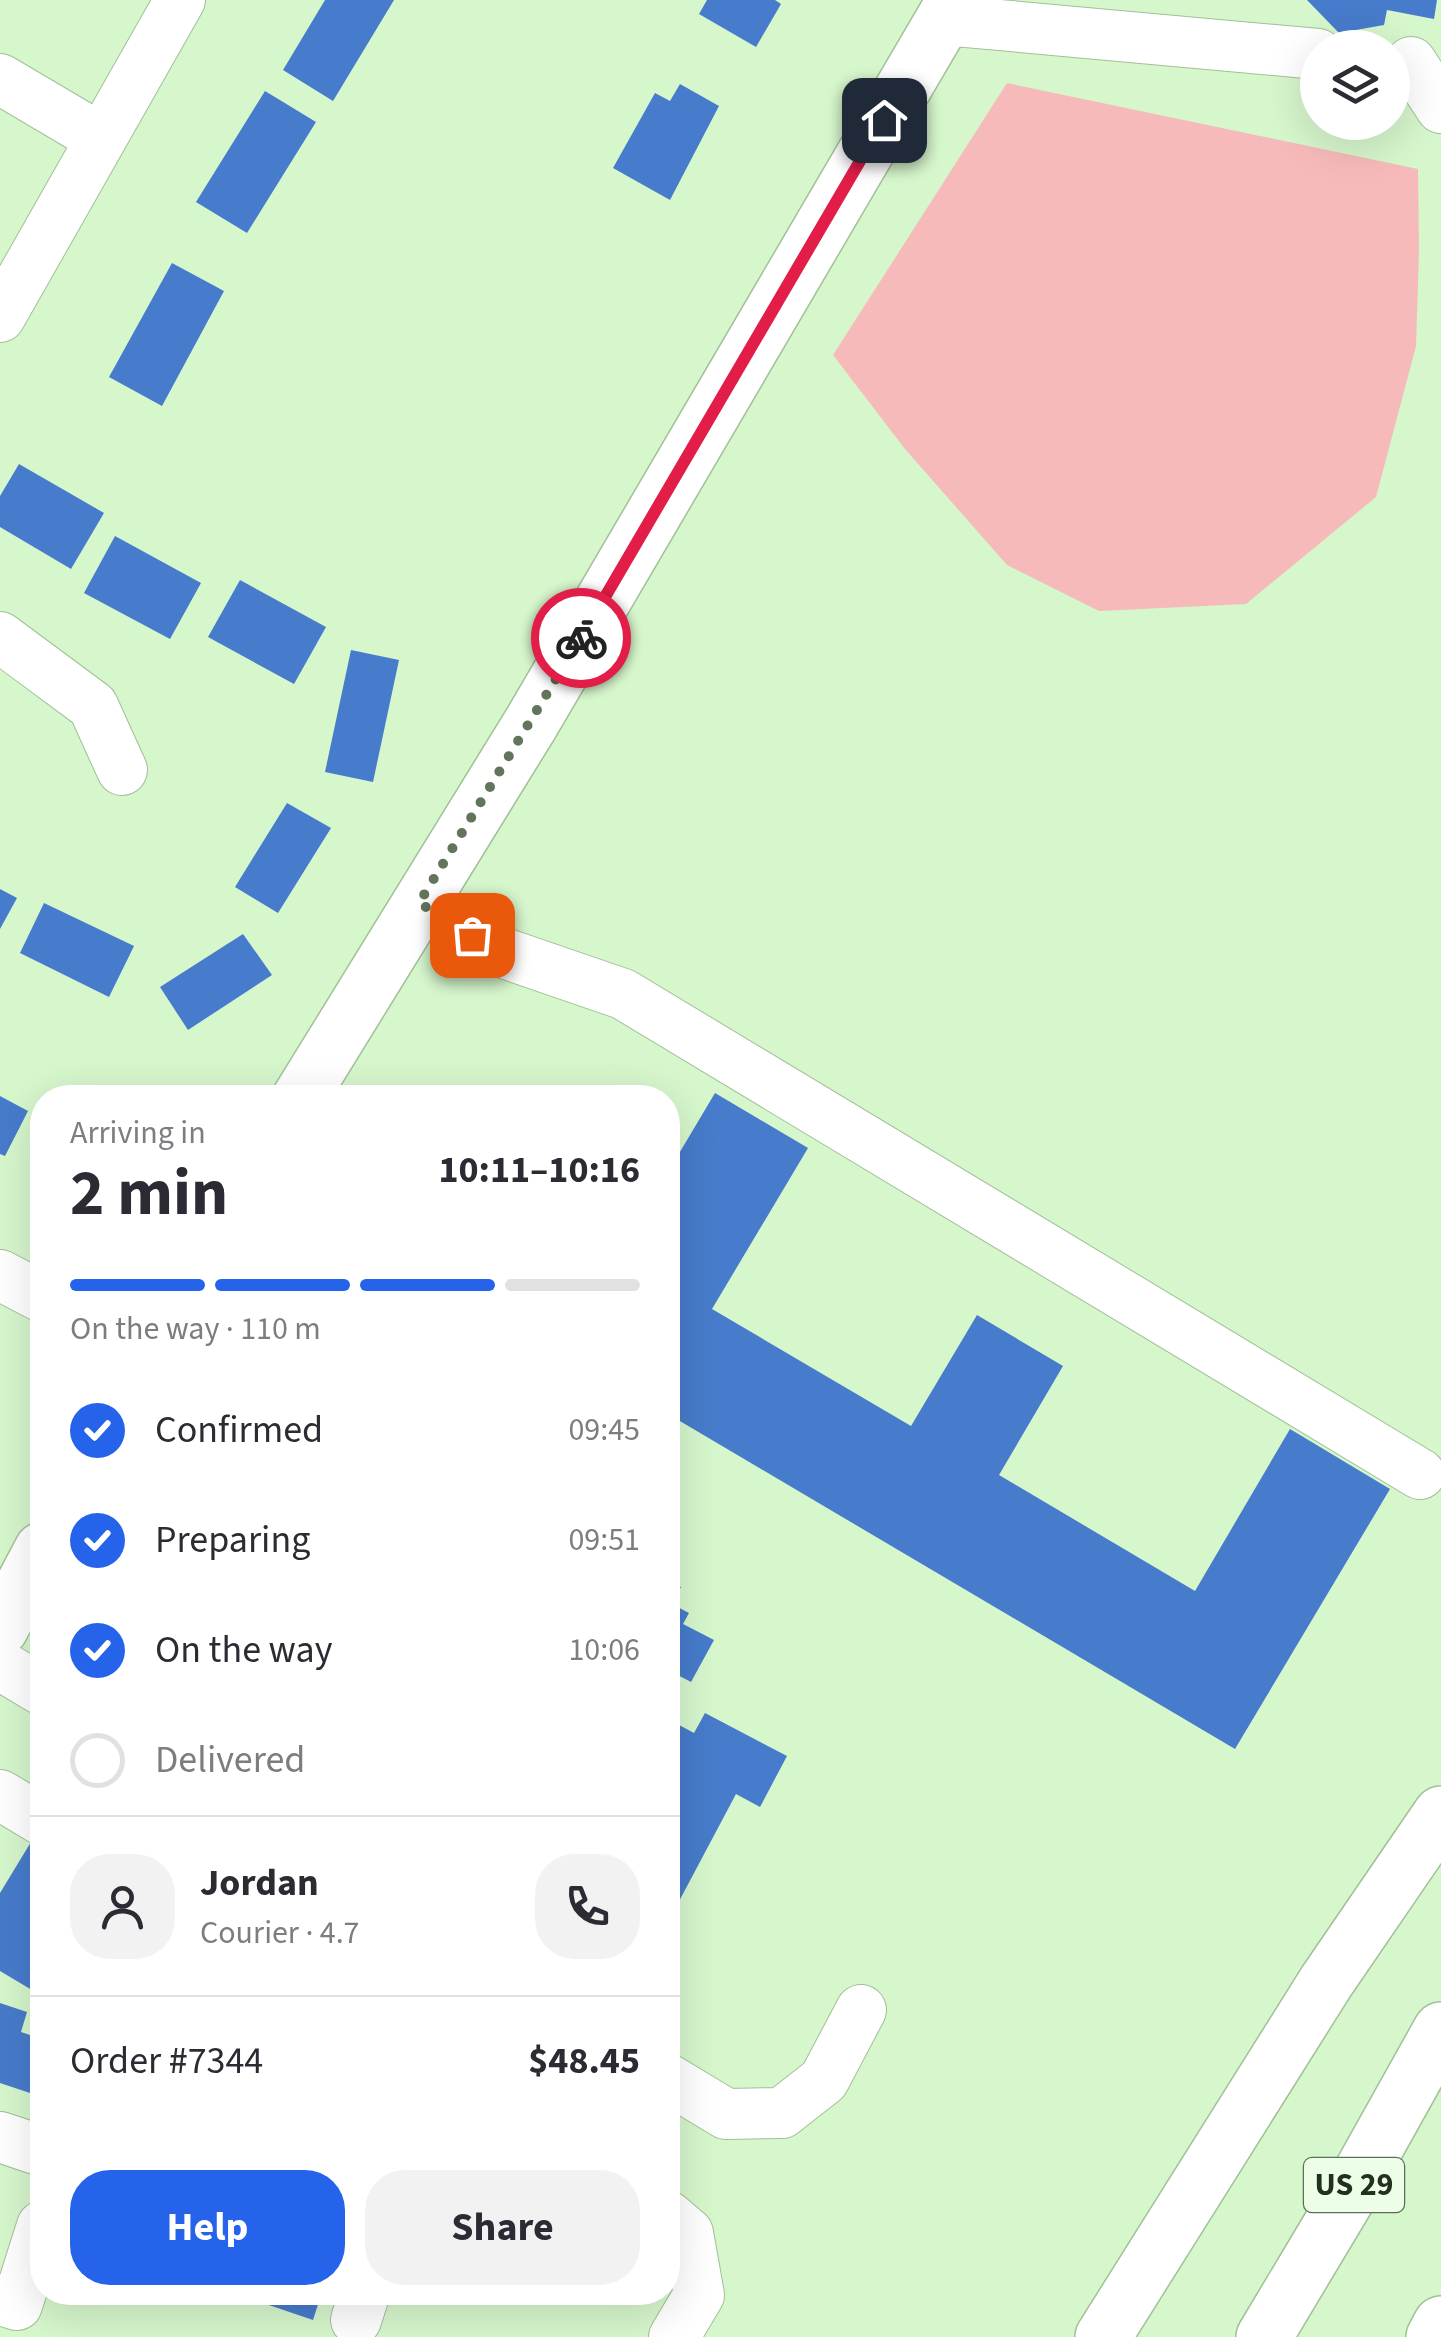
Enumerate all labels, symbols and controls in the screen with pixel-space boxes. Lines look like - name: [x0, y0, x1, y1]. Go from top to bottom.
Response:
- map controls: [1300, 30, 1410, 140]
- button: layers: [1300, 30, 1410, 140]
- pin: [842, 78, 927, 163]
- icon: home: [857, 93, 912, 148]
- courier: [531, 588, 631, 688]
- icon: bike: [554, 611, 609, 666]
- pin: [430, 893, 515, 978]
- icon: bag: [445, 908, 500, 963]
- text: Arriving in: [70, 1110, 206, 1156]
- text: 10:11–10:16: [438, 1143, 640, 1197]
- text: 2 min: [70, 1147, 228, 1240]
- text: On the way · 110 m: [70, 1306, 321, 1352]
- icon: check: [70, 1403, 125, 1458]
- text: Confirmed: [155, 1403, 323, 1457]
- text: 09:45: [568, 1407, 640, 1453]
- icon: check: [70, 1513, 125, 1568]
- text: Preparing: [155, 1513, 310, 1567]
- text: 09:51: [568, 1517, 640, 1563]
- icon: check: [70, 1623, 125, 1678]
- text: On the way: [155, 1623, 332, 1677]
- text: 10:06: [568, 1627, 640, 1673]
- text: Delivered: [155, 1733, 305, 1787]
- button: person: [70, 1854, 175, 1959]
- button: phone: [535, 1854, 640, 1959]
- text: Jordan: [200, 1856, 319, 1910]
- text: Courier · 4.7: [200, 1910, 360, 1956]
- text: Order #7344: [70, 2034, 263, 2088]
- text: $48.45: [528, 2034, 640, 2088]
- road number: US 29: [1304, 2158, 1404, 2212]
- button: Help: [70, 2170, 345, 2285]
- button: Share: [365, 2170, 640, 2285]

